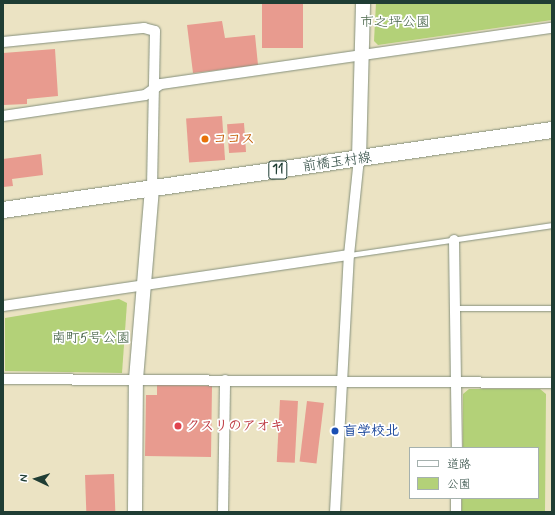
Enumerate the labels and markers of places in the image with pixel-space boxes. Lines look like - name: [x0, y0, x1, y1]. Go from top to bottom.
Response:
- place label: ココス: [213, 131, 255, 147]
- marker: ココス: [200, 134, 210, 144]
- place label: クスリのアオキ: [186, 418, 284, 434]
- marker: クスリのアオキ: [173, 421, 183, 431]
- place label: 盲学校北: [343, 423, 399, 439]
- marker: 盲学校北: [330, 426, 340, 436]

